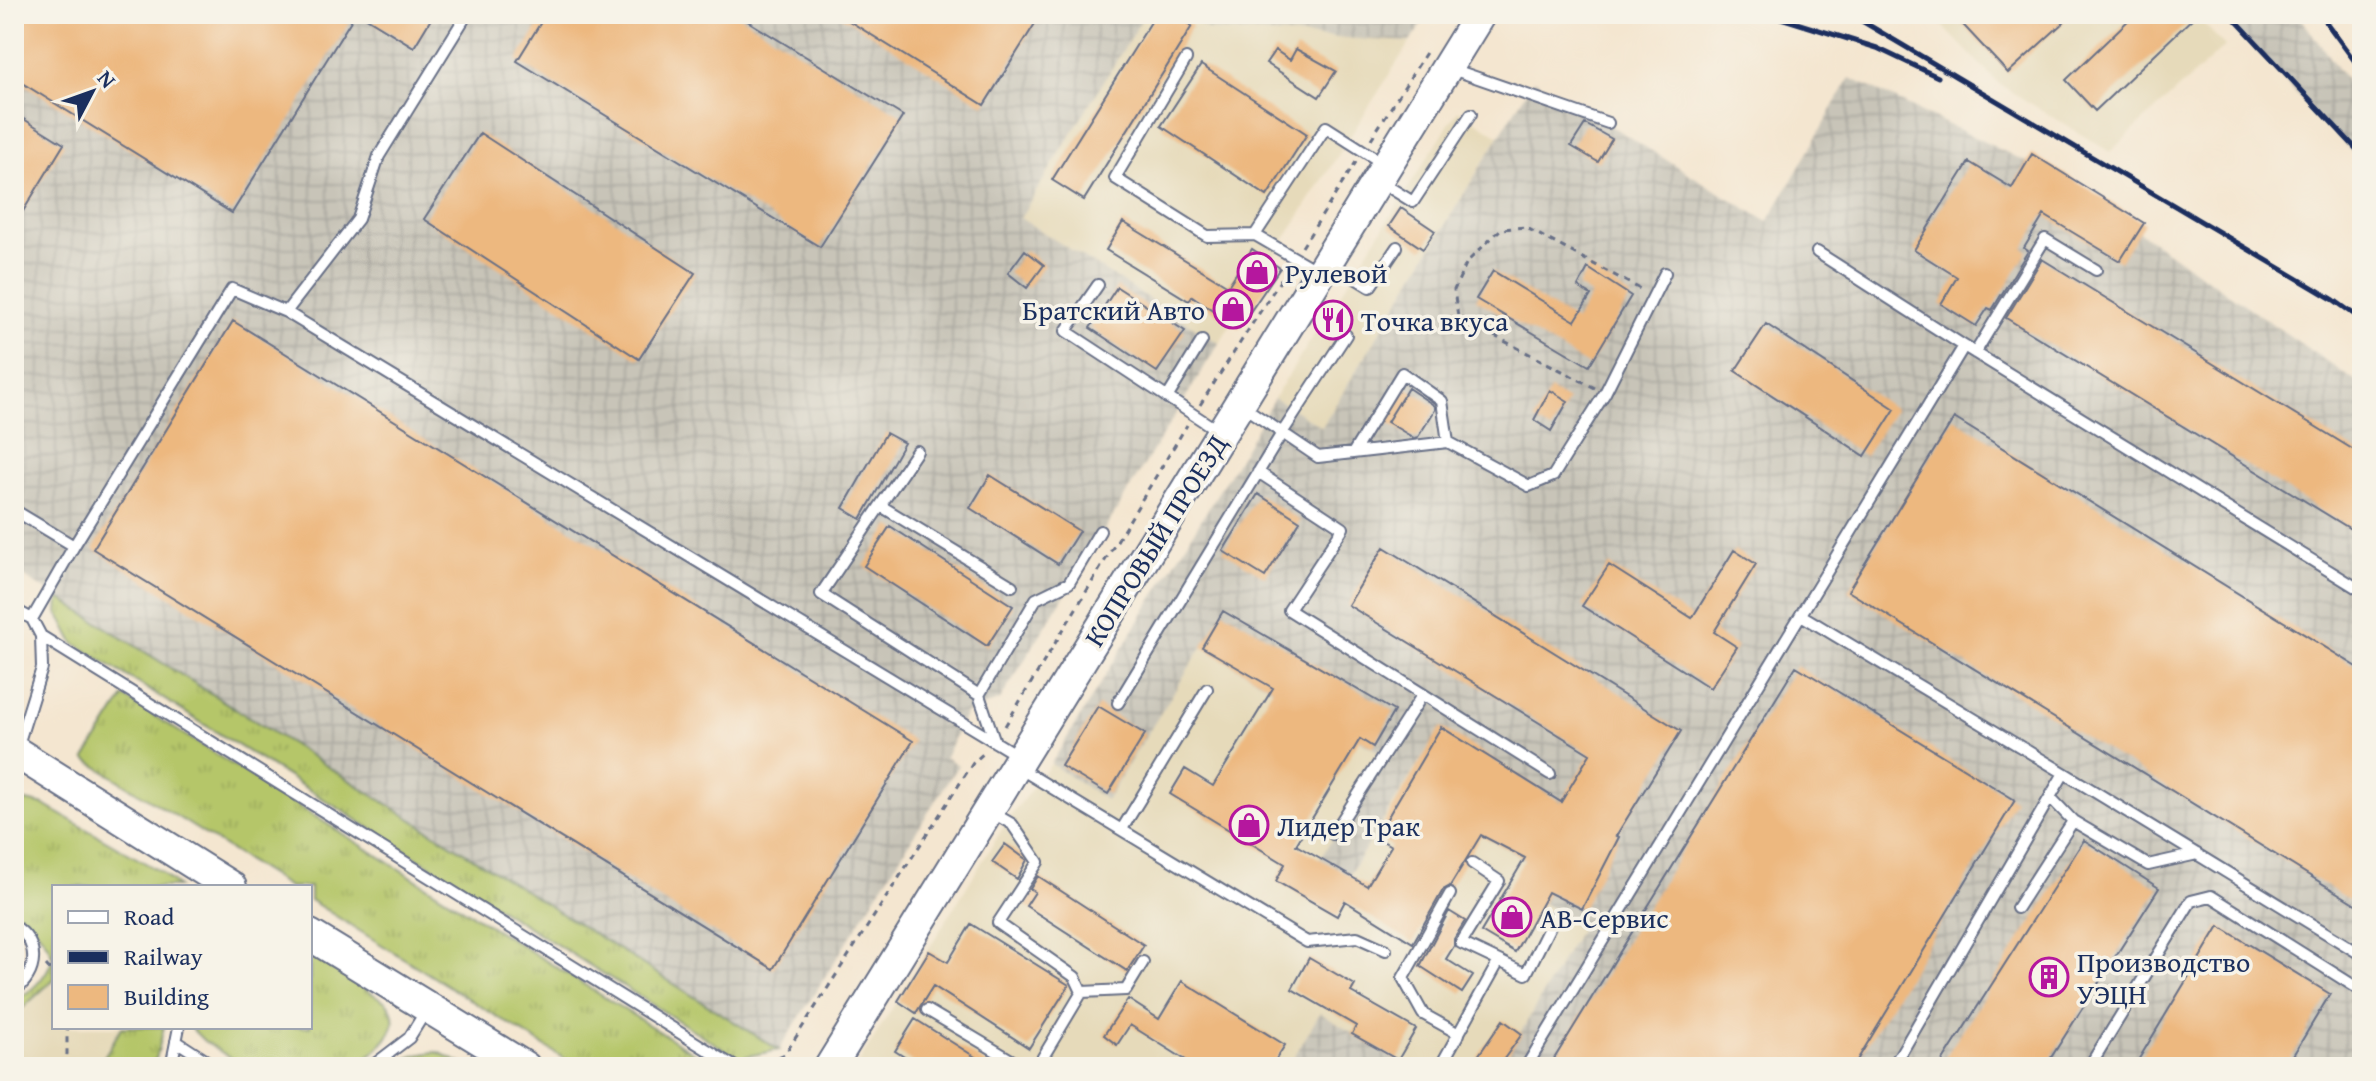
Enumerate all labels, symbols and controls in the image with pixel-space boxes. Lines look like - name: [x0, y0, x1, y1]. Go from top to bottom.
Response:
- north arrow: [52, 52, 132, 132]
- text: N: [90, 63, 124, 95]
- shop icon: Рулевой: [1236, 251, 1278, 293]
- place label: Рулевой: [1285, 252, 1387, 293]
- shop icon: Братский Авто: [1212, 288, 1254, 330]
- place label: Братский Авто: [1022, 289, 1205, 330]
- restaurant icon: Точка вкуса: [1312, 299, 1354, 341]
- place label: Точка вкуса: [1361, 300, 1509, 341]
- street label: КОПРОВЫЙ ПРОЕЗД: [1073, 426, 1237, 654]
- shop icon: Лидер Трак: [1228, 804, 1270, 846]
- place label: Лидер Трак: [1277, 805, 1420, 846]
- legend: [52, 885, 312, 1029]
- shop icon: АВ-Сервис: [1491, 896, 1533, 938]
- place label: АВ-Сервис: [1540, 897, 1669, 938]
- text: Road: [124, 899, 174, 934]
- text: Railway: [124, 939, 203, 974]
- place label: Производство УЭЦН: [2077, 941, 2250, 1014]
- building icon: Производство УЭЦН: [2028, 956, 2070, 998]
- text: Building: [124, 979, 209, 1014]

